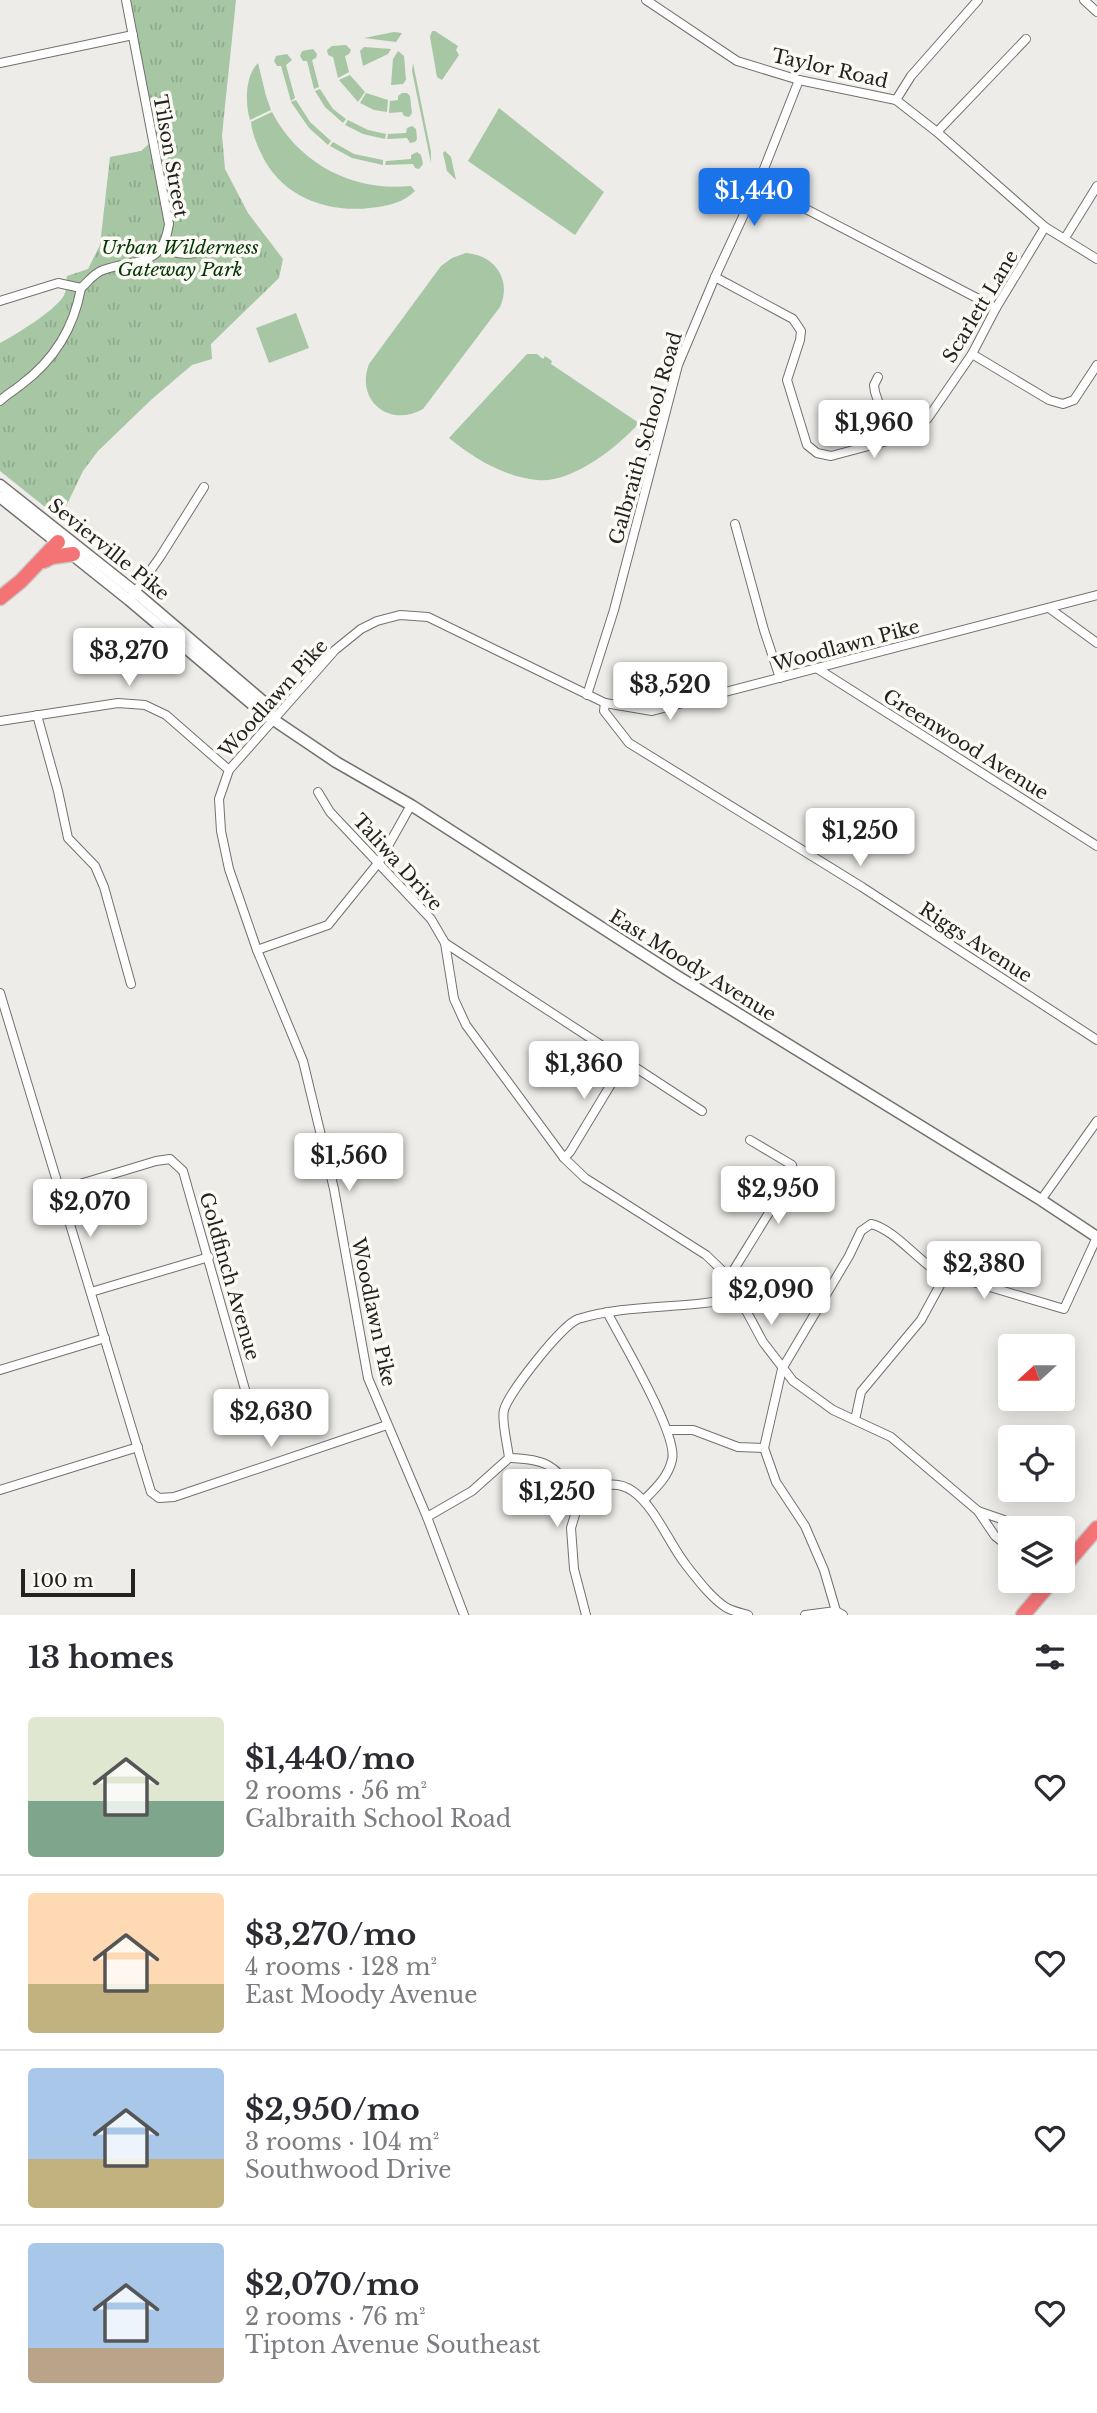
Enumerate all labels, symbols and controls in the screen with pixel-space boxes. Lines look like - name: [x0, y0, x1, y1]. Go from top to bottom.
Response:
- street label: Taylor Road: [770, 44, 890, 93]
- street label: Tilson Street: [148, 93, 193, 220]
- pin: $1,440: [697, 168, 811, 228]
- text: $1,440: [715, 177, 793, 205]
- park label: Urban Wilderness Gateway Park: [101, 236, 259, 281]
- street label: Scarlett Lane: [938, 246, 1023, 367]
- street label: Galbraith School Road: [604, 329, 687, 547]
- pin: $1,960: [817, 400, 931, 460]
- text: $1,960: [834, 409, 914, 437]
- street label: Sevierville Pike: [44, 494, 174, 605]
- street label: Woodlawn Pike: [769, 615, 922, 676]
- pin: $3,270: [72, 628, 186, 688]
- street label: Woodlawn Pike: [214, 635, 332, 763]
- text: $3,270: [89, 637, 169, 665]
- pin: $3,520: [613, 662, 727, 722]
- text: $3,520: [629, 671, 711, 699]
- street label: Greenwood Avenue: [879, 684, 1053, 805]
- pin: $1,250: [803, 808, 917, 868]
- street label: Taliwa Drive: [348, 809, 447, 916]
- text: $1,250: [822, 817, 898, 845]
- street label: Riggs Avenue: [915, 897, 1036, 987]
- street label: East Moody Avenue: [605, 905, 780, 1026]
- pin: $1,360: [527, 1042, 641, 1101]
- text: $1,360: [545, 1050, 623, 1078]
- pin: $1,560: [292, 1134, 406, 1193]
- text: $1,560: [310, 1142, 388, 1170]
- pin: $2,950: [721, 1166, 835, 1226]
- text: $2,950: [737, 1175, 819, 1203]
- pin: $2,070: [33, 1180, 147, 1239]
- text: $2,070: [49, 1188, 131, 1216]
- street label: Goldfinch Avenue: [195, 1189, 265, 1363]
- street label: Woodlawn Pike: [346, 1235, 400, 1388]
- pin: $2,380: [927, 1242, 1041, 1301]
- text: $2,380: [943, 1250, 1025, 1278]
- pin: $2,090: [714, 1268, 828, 1327]
- text: $2,090: [728, 1276, 814, 1304]
- north arrow: [998, 1334, 1074, 1410]
- map controls: [998, 1334, 1075, 1593]
- pin: $2,630: [214, 1390, 328, 1449]
- text: $2,630: [229, 1398, 313, 1426]
- button: locate: [998, 1425, 1075, 1502]
- pin: $1,250: [500, 1470, 614, 1529]
- text: $1,250: [519, 1478, 595, 1506]
- button: layers: [998, 1516, 1075, 1593]
- scale bar: [21, 1566, 135, 1598]
- text: 100 m: [32, 1569, 93, 1592]
- icon: filters: [1031, 1638, 1069, 1676]
- text: 13 homes: [28, 1639, 174, 1676]
- text: $1,440/mo: [245, 1740, 415, 1777]
- icon: home: [84, 1745, 168, 1829]
- icon: heart: [1031, 1768, 1069, 1806]
- text: 2 rooms · 56 m²: [245, 1777, 427, 1805]
- text: Galbraith School Road: [245, 1805, 511, 1833]
- text: $3,270/mo: [245, 1916, 416, 1953]
- icon: home: [84, 1921, 168, 2005]
- icon: heart: [1031, 1944, 1069, 1982]
- text: 4 rooms · 128 m²: [245, 1953, 437, 1981]
- text: East Moody Avenue: [245, 1981, 477, 2009]
- text: $2,950/mo: [245, 2091, 420, 2128]
- icon: home: [84, 2096, 168, 2180]
- icon: heart: [1031, 2119, 1069, 2157]
- text: 3 rooms · 104 m²: [245, 2128, 439, 2156]
- text: Southwood Drive: [245, 2156, 452, 2184]
- text: $2,070/mo: [245, 2266, 419, 2303]
- icon: home: [84, 2271, 168, 2355]
- icon: heart: [1031, 2294, 1069, 2332]
- text: 2 rooms · 76 m²: [245, 2303, 426, 2331]
- text: Tipton Avenue Southeast: [245, 2331, 541, 2359]

